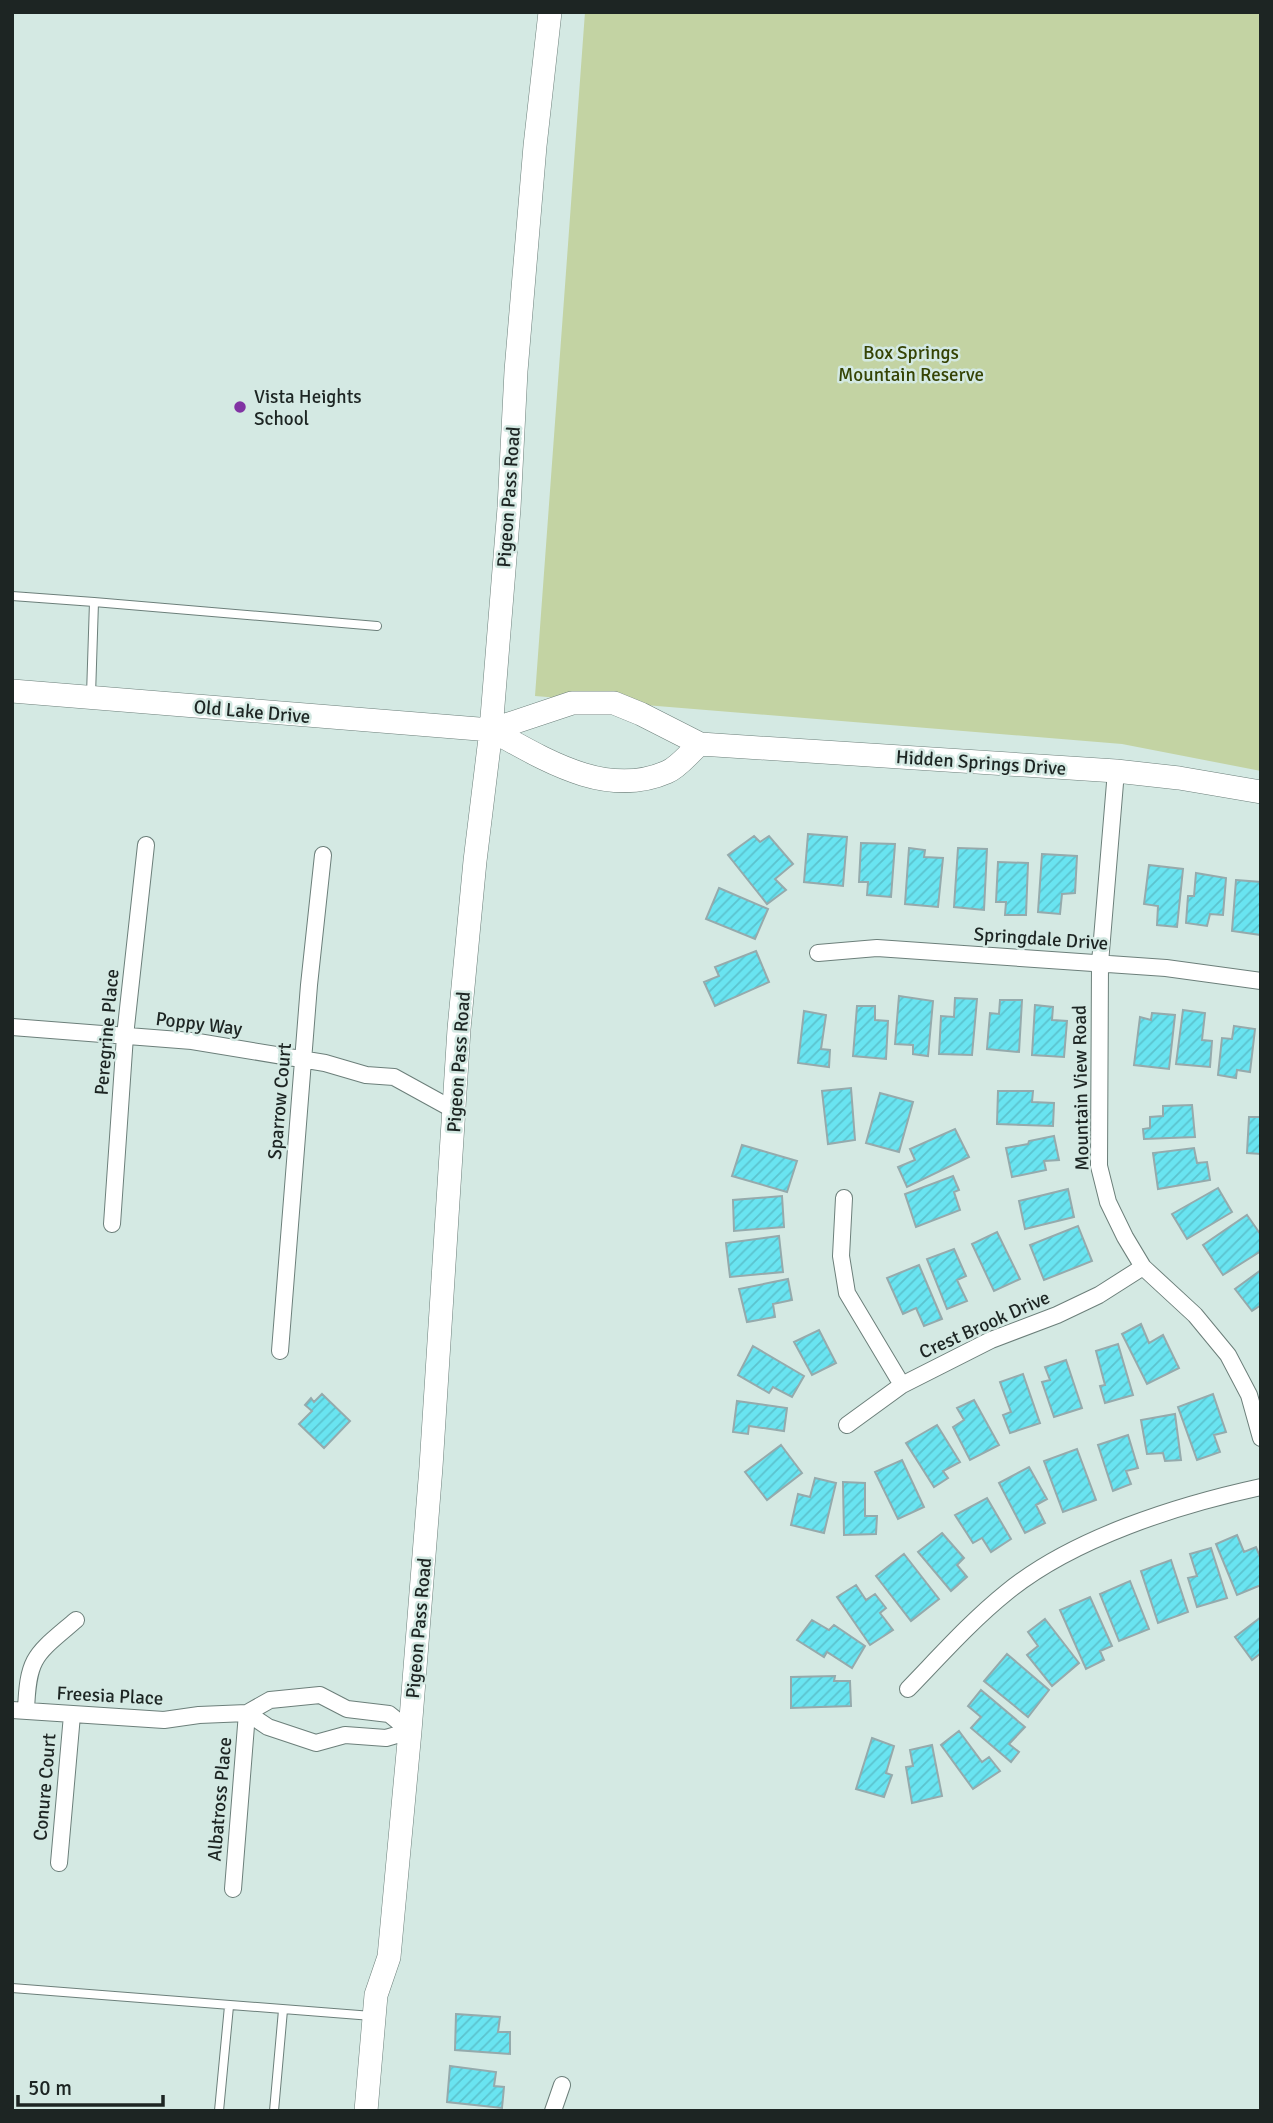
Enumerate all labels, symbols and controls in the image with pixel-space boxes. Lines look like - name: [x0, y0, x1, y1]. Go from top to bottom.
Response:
- park label: Box Springs Mountain Reserve: [838, 341, 984, 387]
- place label: Vista Heights School: [254, 385, 362, 431]
- marker: Vista Heights School: [232, 399, 248, 415]
- street label: Pigeon Pass Road: [492, 426, 526, 568]
- street label: Old Lake Drive: [193, 695, 311, 729]
- street label: Hidden Springs Drive: [895, 745, 1067, 781]
- street label: Springdale Drive: [973, 922, 1109, 956]
- street label: Peregrine Place: [90, 968, 124, 1096]
- street label: Pigeon Pass Road: [442, 991, 476, 1133]
- street label: Mountain View Road: [1068, 1005, 1094, 1171]
- street label: Poppy Way: [154, 1007, 244, 1041]
- street label: Sparrow Court: [263, 1041, 297, 1160]
- street label: Crest Brook Drive: [915, 1285, 1054, 1364]
- street label: Pigeon Pass Road: [401, 1557, 437, 1700]
- street label: Freesia Place: [56, 1681, 164, 1711]
- street label: Conure Court: [28, 1732, 62, 1842]
- street label: Albatross Place: [203, 1736, 237, 1862]
- scale bar: [18, 2064, 163, 2108]
- text: 50 m: [28, 2075, 72, 2101]

